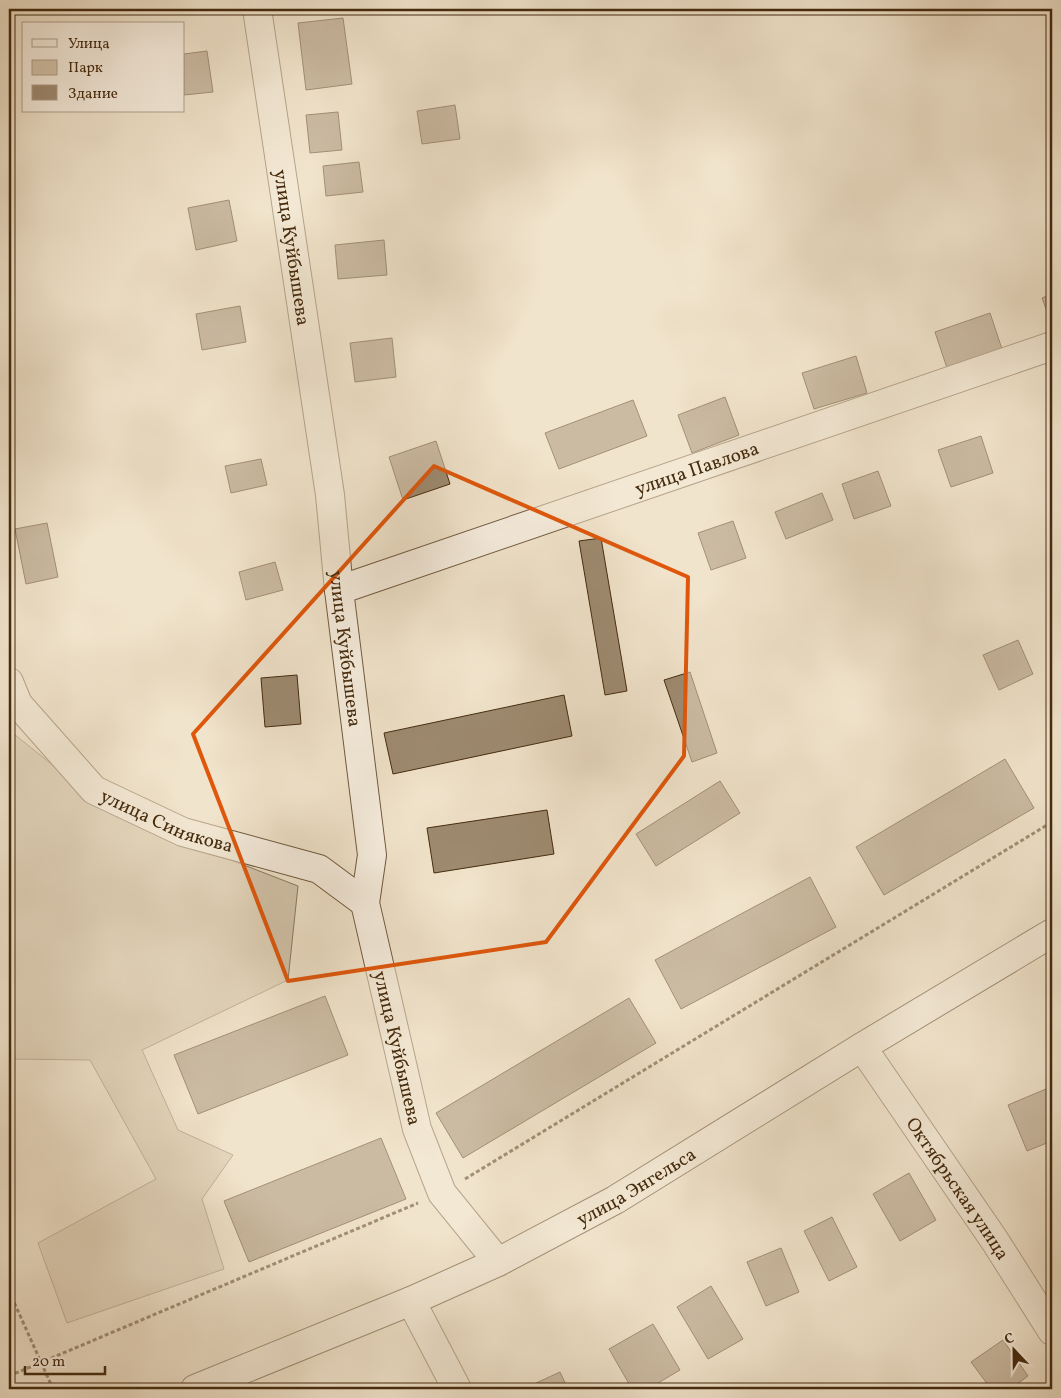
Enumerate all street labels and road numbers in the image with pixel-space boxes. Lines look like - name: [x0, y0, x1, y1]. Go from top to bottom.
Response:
- street label: улица Куйбышева: [266, 168, 315, 327]
- street label: улица Павлова: [632, 436, 763, 503]
- street label: улица Куйбышева: [322, 569, 367, 729]
- street label: улица Синякова: [96, 784, 236, 860]
- street label: улица Куйбышева: [366, 969, 427, 1128]
- street label: Октябрьская улица: [899, 1113, 1015, 1266]
- street label: улица Энгельса: [572, 1142, 701, 1233]

